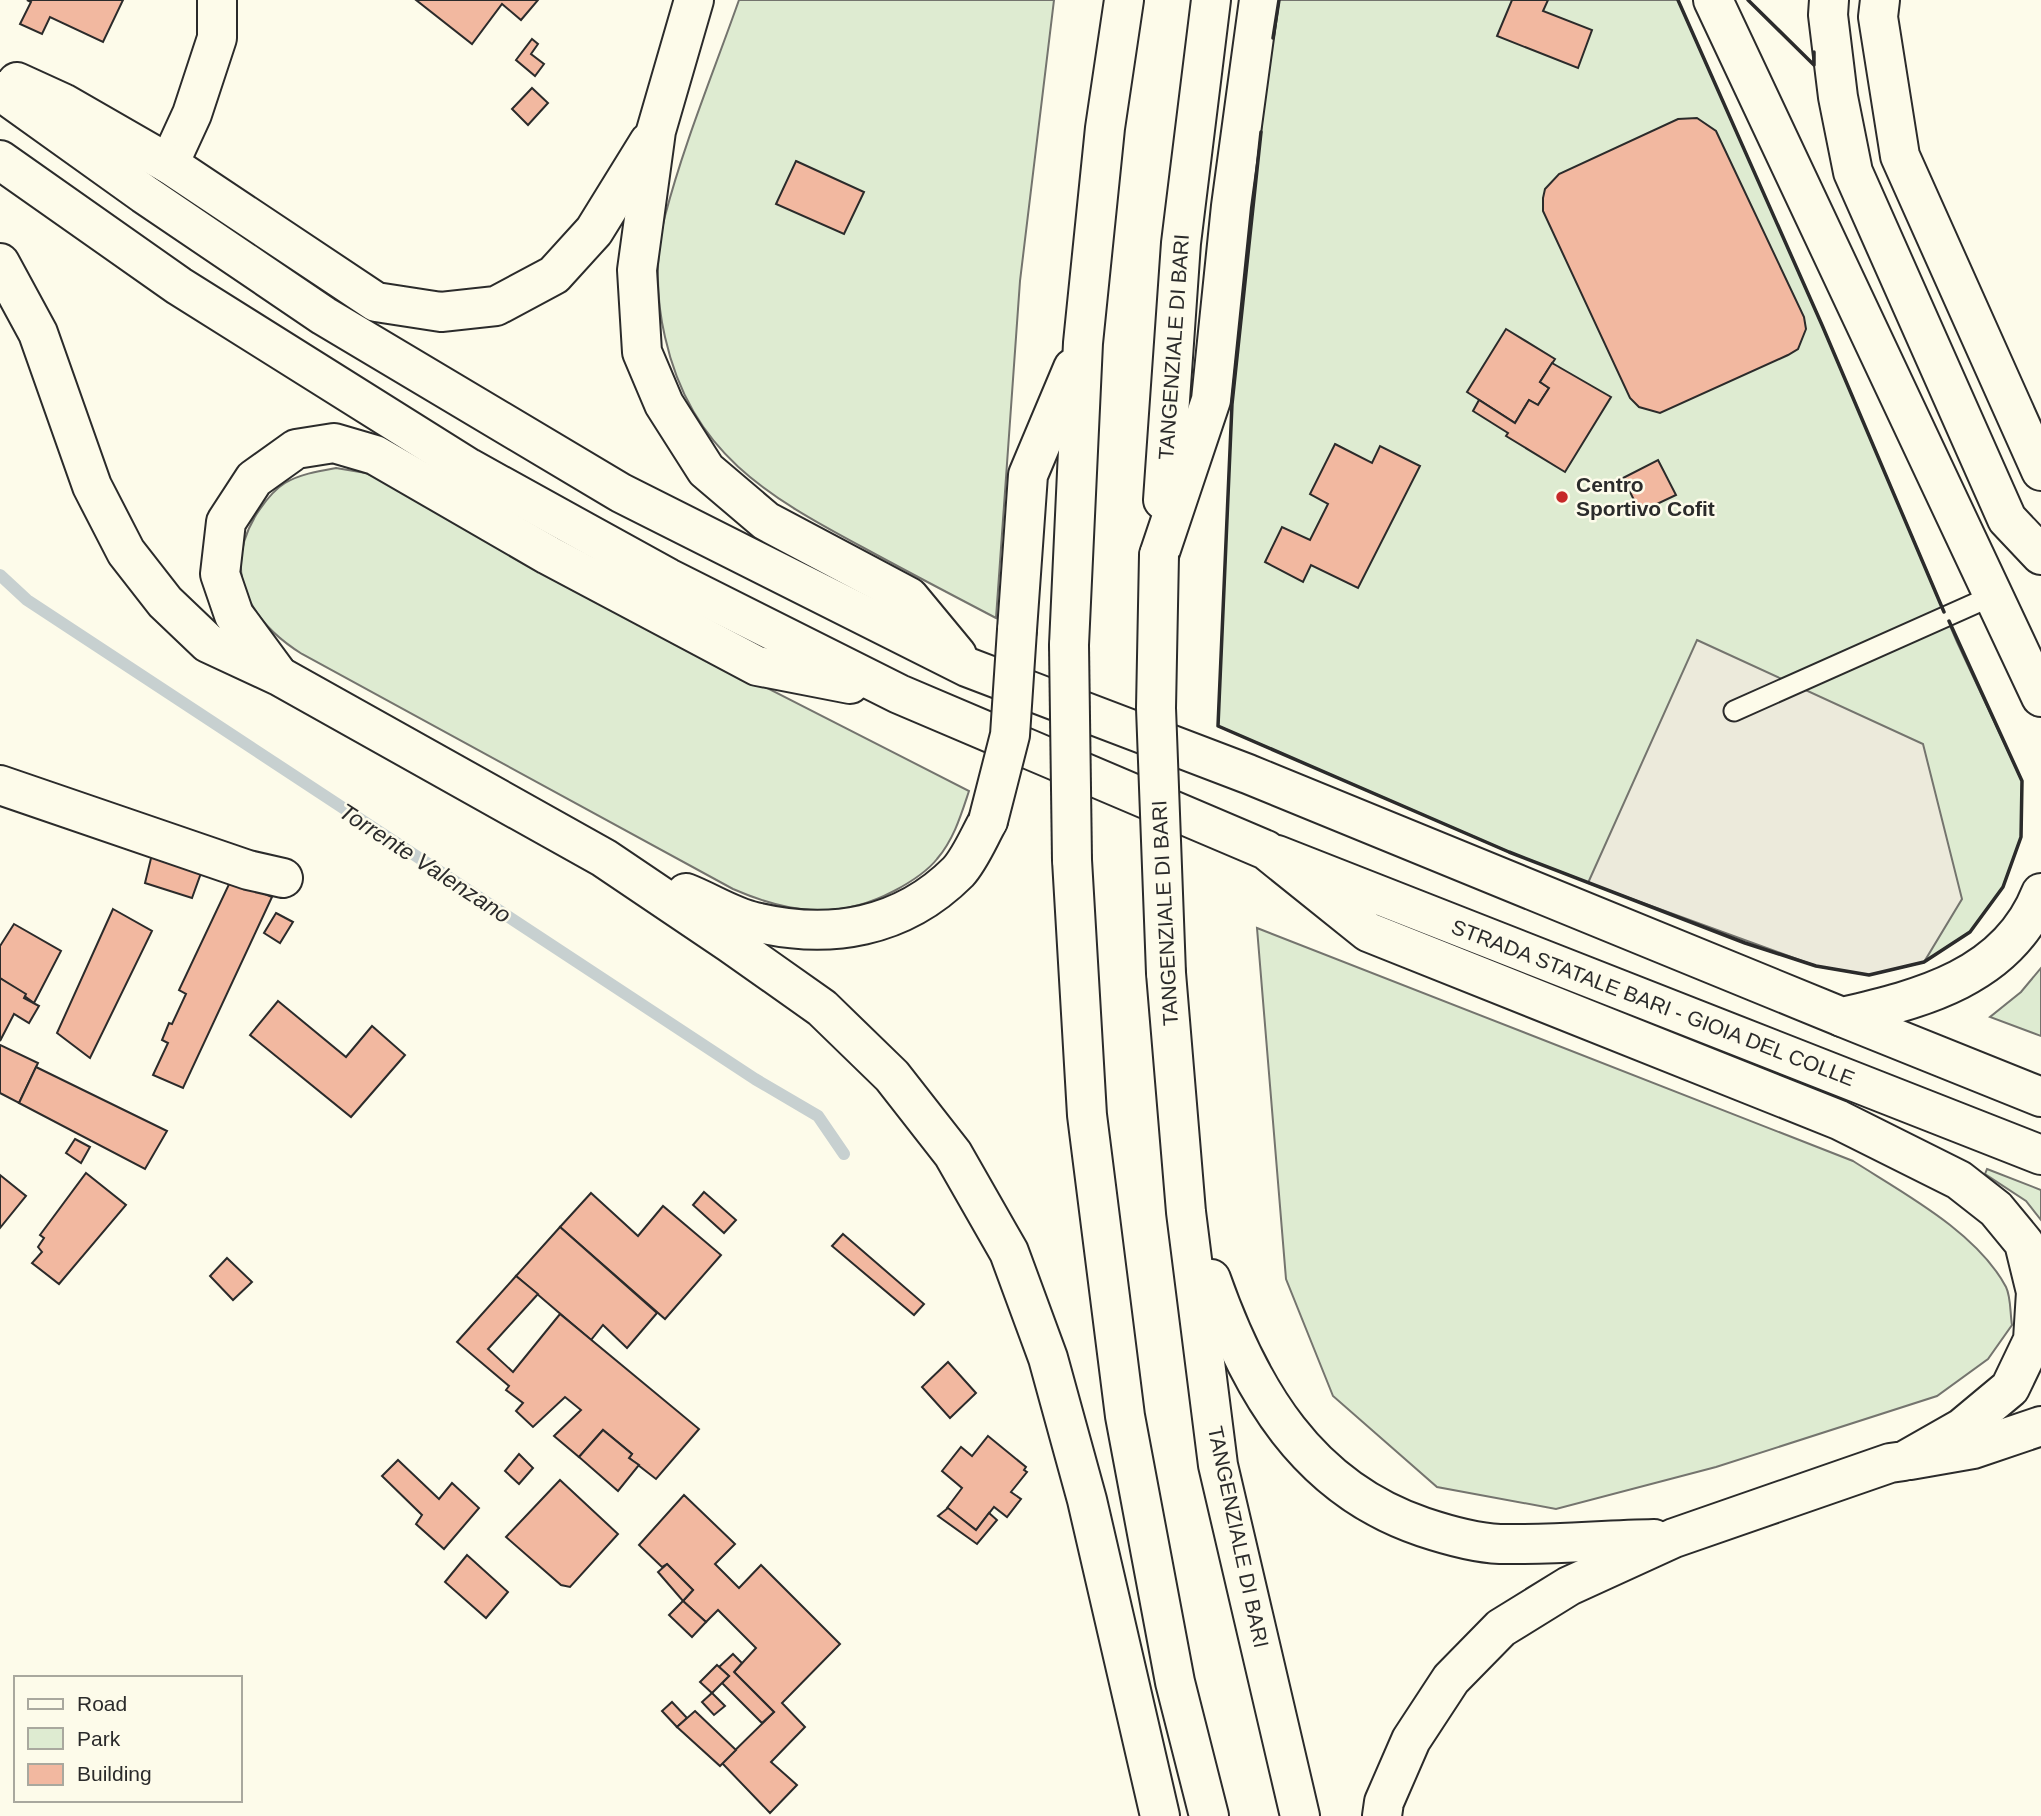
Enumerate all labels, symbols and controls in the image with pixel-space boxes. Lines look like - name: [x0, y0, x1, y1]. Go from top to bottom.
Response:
- street label: TANGENZIALE DI BARI: [1154, 233, 1193, 460]
- place label: Centro Sportivo Cofit: [1576, 473, 1715, 520]
- marker: Centro Sportivo Cofit: [1554, 489, 1570, 505]
- water label: Torrente Valenzano: [334, 798, 516, 928]
- street label: TANGENZIALE DI BARI: [1147, 800, 1182, 1026]
- street label: STRADA STATALE BARI - GIOIA DEL COLLE: [1448, 915, 1858, 1090]
- street label: TANGENZIALE DI BARI: [1204, 1424, 1273, 1650]
- legend: [14, 1676, 242, 1802]
- text: Road: [77, 1692, 127, 1715]
- text: Park: [77, 1727, 121, 1750]
- text: Building: [77, 1762, 152, 1785]

